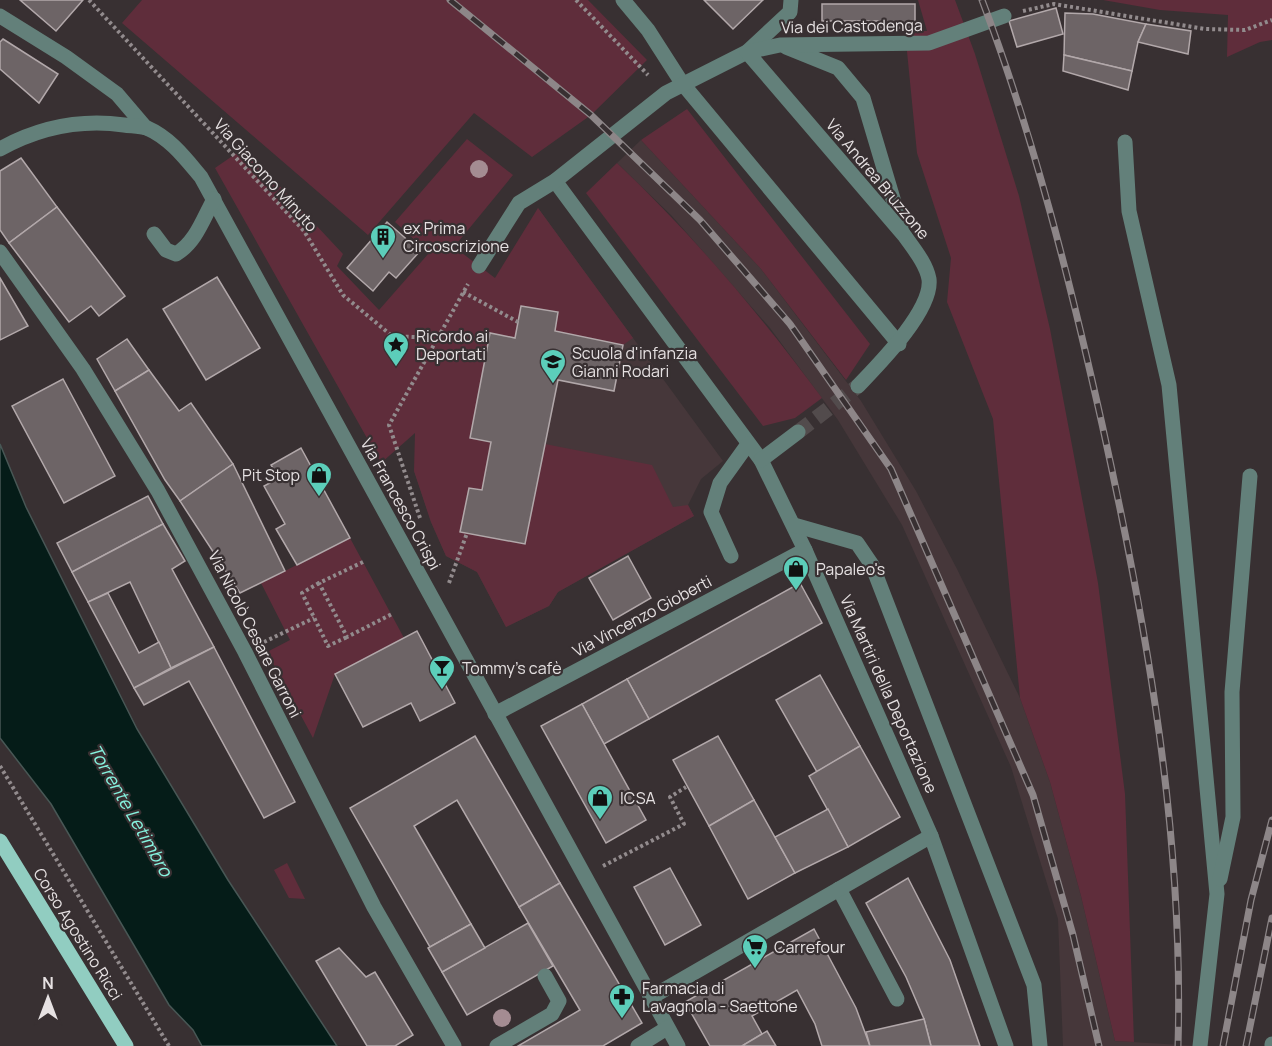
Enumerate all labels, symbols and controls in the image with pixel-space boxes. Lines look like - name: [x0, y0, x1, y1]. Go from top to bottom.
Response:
- street label: Via dei Castodenga: [781, 14, 923, 38]
- street label: Via Giacomo Minuto: [209, 114, 323, 236]
- street label: Via Andrea Bruzzone: [821, 114, 935, 244]
- place label: ex Prima Circoscrizione: [403, 217, 509, 257]
- building icon: ex Prima Circoscrizione: [368, 222, 398, 260]
- place label: Ricordo ai Deportati: [416, 325, 488, 365]
- place icon: Ricordo ai Deportati: [381, 330, 411, 368]
- place label: Scuola d'infanzia Gianni Rodari: [572, 342, 697, 382]
- school or university icon: Scuola d'infanzia Gianni Rodari: [538, 347, 568, 385]
- street label: Via Francesco Crispi: [356, 434, 446, 574]
- shop icon: Pit Stop: [304, 460, 334, 498]
- place label: Pit Stop: [242, 464, 300, 486]
- street label: Via Nicolò Cesare Garroni: [203, 547, 307, 721]
- shop icon: Papaleo's: [781, 554, 811, 592]
- place label: Papaleo's: [816, 558, 885, 580]
- street label: Via Vincenzo Gioberti: [569, 570, 715, 662]
- street label: Via Martiri della Deportazione: [835, 591, 943, 797]
- bar icon: Tommy's cafè: [427, 653, 457, 691]
- place label: Tommy's cafè: [462, 657, 562, 679]
- water label: Torrente Letimbro: [83, 740, 179, 882]
- shop icon: ICSA: [585, 783, 615, 821]
- place label: ICSA: [620, 787, 656, 809]
- street label: Corso Agostino Ricci: [28, 864, 128, 1004]
- supermarket icon: Carrefour: [740, 932, 770, 970]
- place label: Carrefour: [774, 936, 845, 958]
- north arrow: [18, 968, 78, 1028]
- text: N: [42, 972, 54, 994]
- place label: Farmacia di Lavagnola - Saettone: [642, 977, 798, 1017]
- pharmacy icon: Farmacia di Lavagnola - Saettone: [607, 982, 637, 1020]

